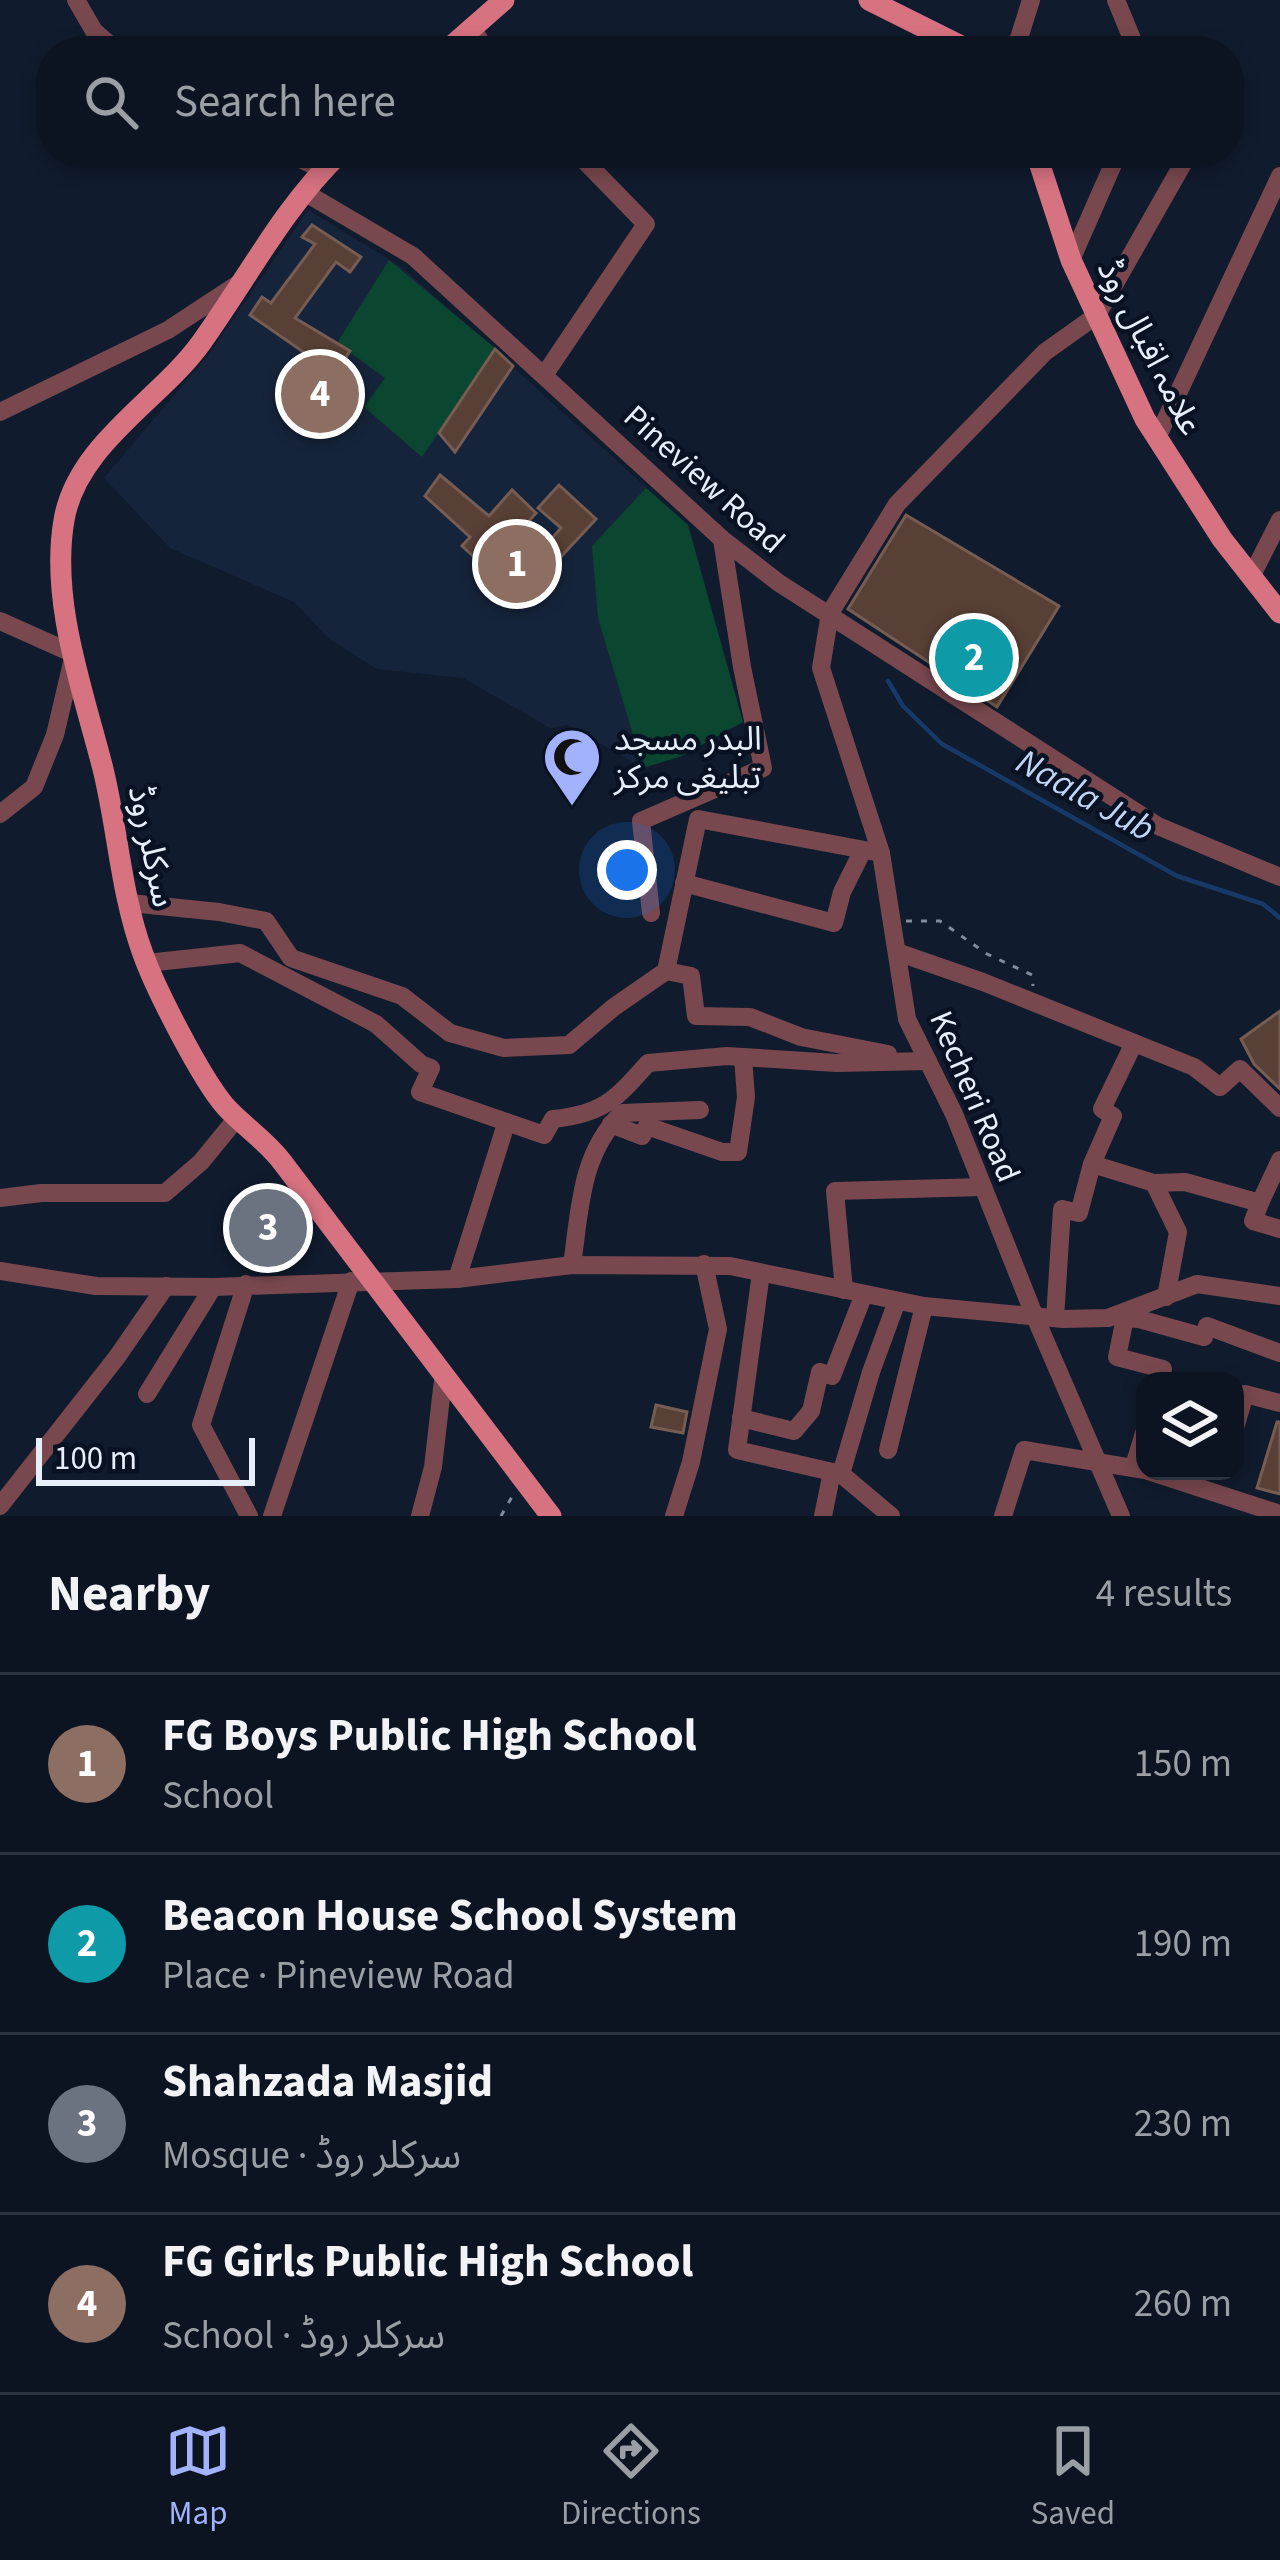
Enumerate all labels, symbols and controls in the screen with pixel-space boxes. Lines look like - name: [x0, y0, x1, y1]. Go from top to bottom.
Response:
- search box: [36, 36, 1244, 168]
- icon: search: [78, 69, 144, 135]
- text: Search here: [174, 70, 396, 134]
- street label: علامہ اقبال روڈ: [1085, 252, 1214, 444]
- pin: 4: [281, 349, 359, 439]
- street label: Pineview Road: [613, 394, 795, 564]
- pin: 1: [478, 519, 556, 609]
- pin: 2: [935, 613, 1013, 703]
- place label: البدر مسجد تبلیغی مرکز: [613, 716, 762, 801]
- mosque icon: البدر مسجد تبلیغی مرکز: [541, 726, 603, 808]
- water label: Naala Jub: [1007, 736, 1164, 854]
- street label: سرکلر روڈ: [116, 781, 187, 912]
- your location: [597, 840, 657, 900]
- street label: Kecheri Road: [918, 1004, 1032, 1189]
- pin: 3: [229, 1183, 307, 1273]
- map controls: [1136, 1372, 1244, 1480]
- button: layers: [1136, 1372, 1244, 1480]
- scale bar: [36, 1432, 255, 1485]
- text: 100 m: [54, 1435, 137, 1482]
- text: Nearby: [48, 1558, 210, 1630]
- text: 4 results: [1096, 1566, 1232, 1622]
- text: FG Boys Public High School: [162, 1704, 697, 1768]
- text: 1: [77, 1736, 97, 1792]
- text: 150 m: [1134, 1736, 1232, 1792]
- text: School: [162, 1768, 274, 1824]
- text: Beacon House School System: [162, 1884, 738, 1948]
- text: 2: [77, 1916, 97, 1972]
- text: 190 m: [1134, 1916, 1232, 1972]
- text: Place · Pineview Road: [162, 1948, 515, 2004]
- text: Shahzada Masjid: [162, 2050, 493, 2114]
- text: 3: [77, 2096, 97, 2152]
- text: 230 m: [1134, 2096, 1232, 2152]
- text: Mosque · سرکلر روڈ: [162, 2128, 461, 2184]
- text: FG Girls Public High School: [162, 2230, 693, 2294]
- text: 4: [77, 2276, 97, 2332]
- text: 260 m: [1134, 2276, 1232, 2332]
- text: School · سرکلر روڈ: [162, 2308, 445, 2364]
- tab: Map: [165, 2418, 231, 2537]
- tab: Directions: [561, 2418, 701, 2537]
- tab: Saved: [1031, 2418, 1115, 2537]

